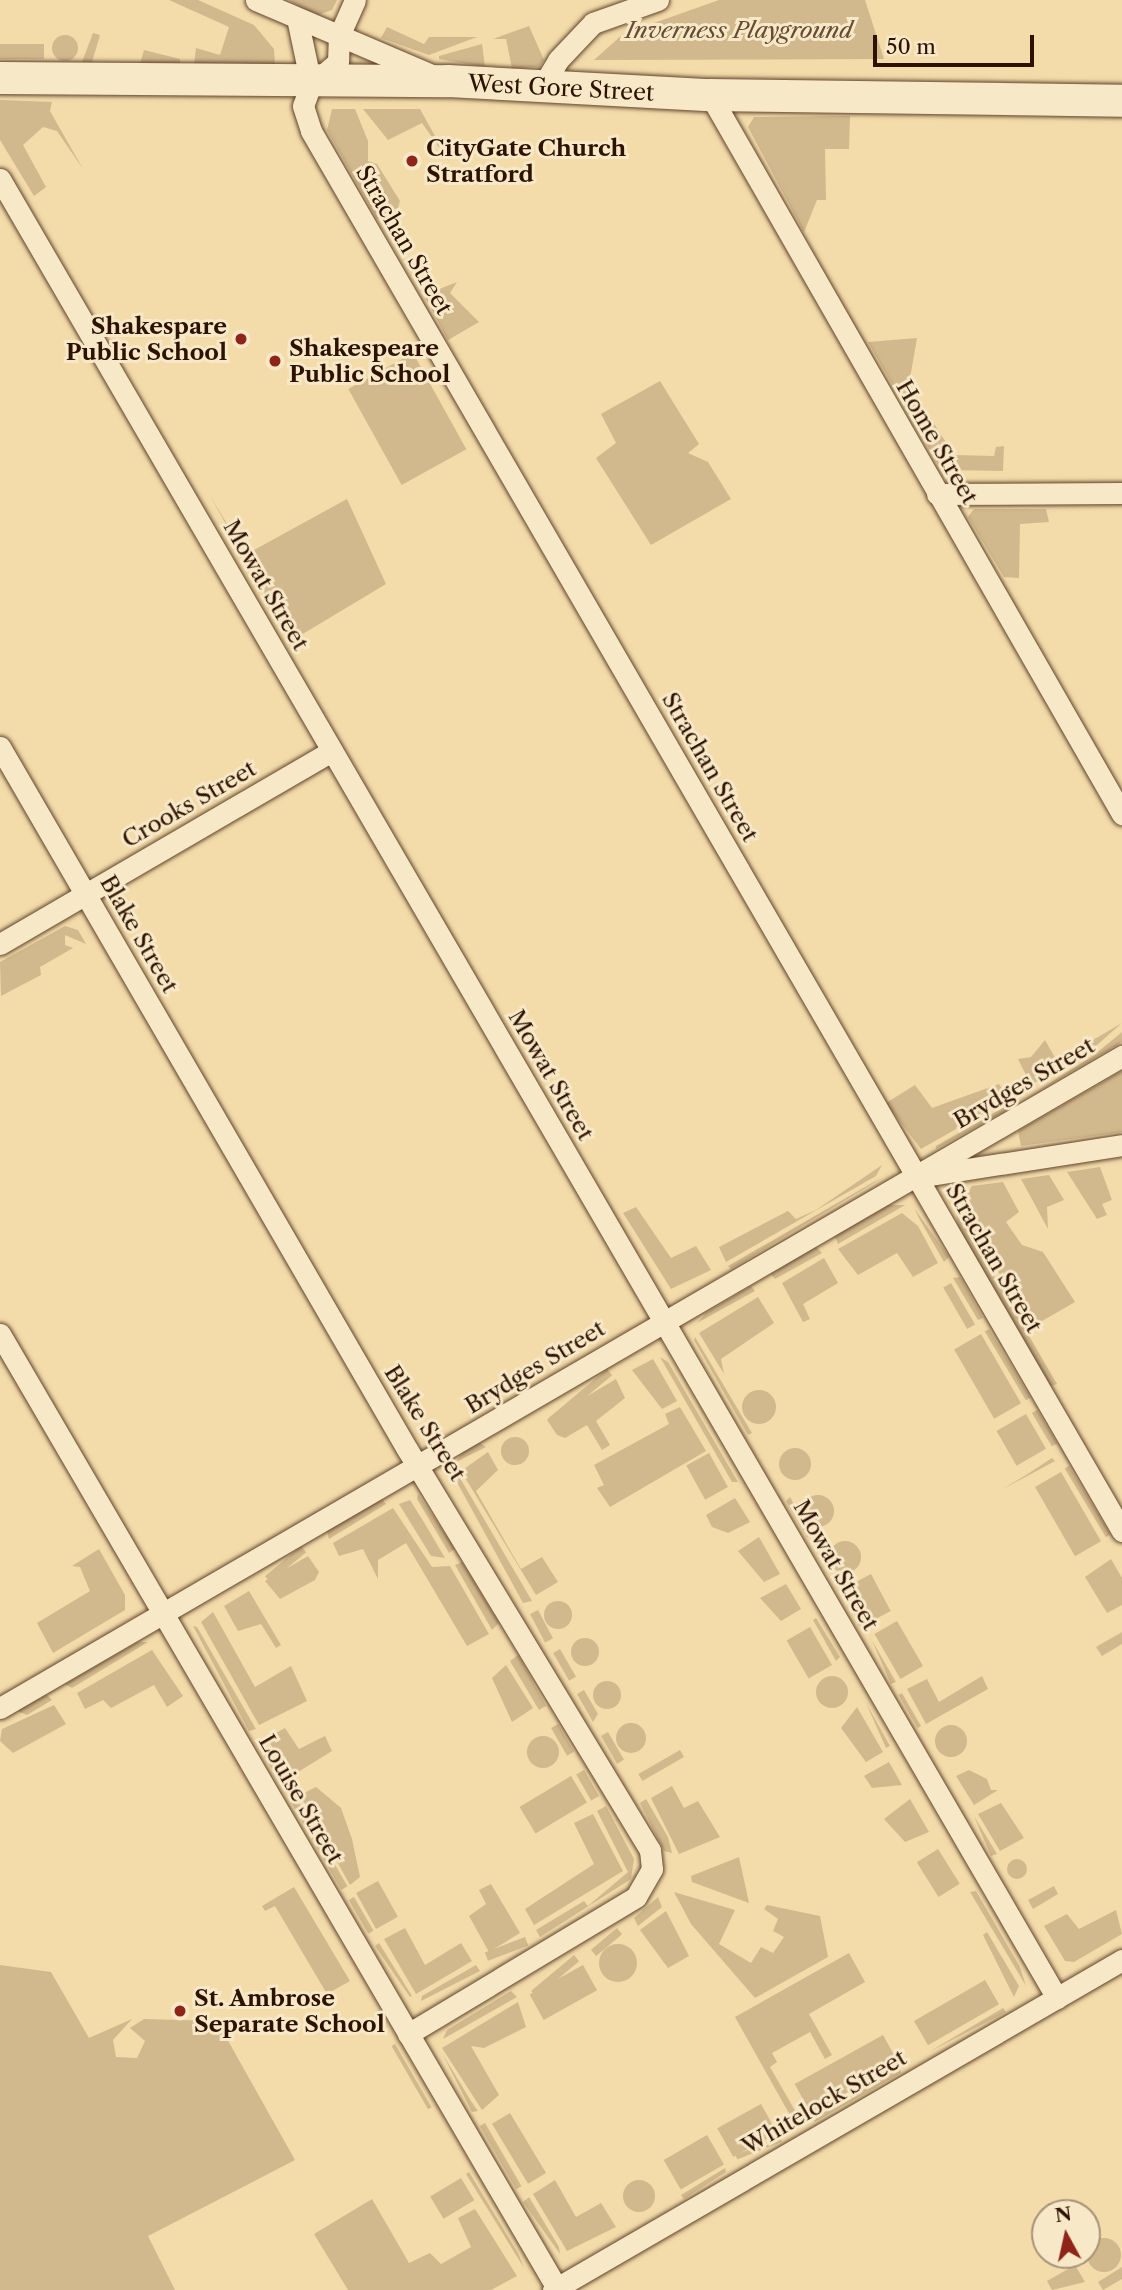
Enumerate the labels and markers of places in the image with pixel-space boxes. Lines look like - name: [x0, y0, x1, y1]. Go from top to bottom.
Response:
- place label: CityGate Church Stratford: [426, 134, 626, 188]
- marker: CityGate Church Stratford: [404, 153, 420, 169]
- place label: Shakespare Public School: [66, 312, 227, 366]
- marker: Shakespare Public School: [233, 331, 249, 347]
- place label: Shakespeare Public School: [289, 334, 450, 388]
- marker: Shakespeare Public School: [267, 353, 283, 369]
- place label: St. Ambrose Separate School: [194, 1984, 385, 2038]
- marker: St. Ambrose Separate School: [172, 2003, 188, 2019]

